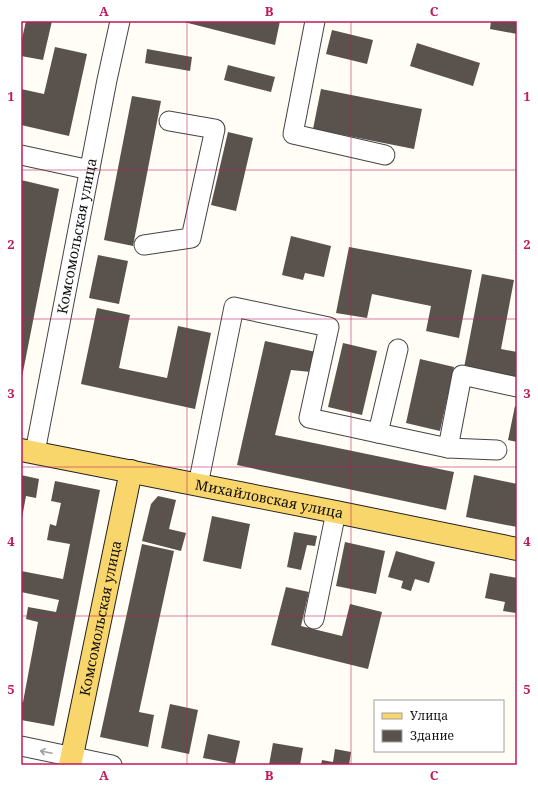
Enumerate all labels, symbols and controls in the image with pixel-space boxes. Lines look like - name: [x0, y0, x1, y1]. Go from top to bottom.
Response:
- text: A: [99, 2, 109, 20]
- text: B: [265, 2, 274, 20]
- text: C: [430, 2, 439, 20]
- text: 1: [7, 87, 15, 105]
- text: 1: [523, 87, 531, 105]
- street label: Комсомольская улица: [52, 156, 101, 315]
- text: 2: [7, 235, 15, 253]
- text: 2: [523, 235, 531, 253]
- text: 3: [7, 384, 15, 402]
- text: 3: [523, 384, 531, 402]
- street label: Михайловская улица: [193, 474, 345, 522]
- text: 4: [7, 532, 15, 550]
- text: 4: [523, 532, 531, 550]
- street label: Комсомольская улица: [75, 539, 125, 697]
- text: 5: [7, 680, 15, 698]
- text: 5: [523, 680, 531, 698]
- legend: [374, 700, 504, 752]
- text: Улица: [410, 707, 448, 724]
- text: Здание: [410, 727, 454, 744]
- one-way arrow: [40, 747, 53, 755]
- text: A: [99, 766, 109, 784]
- text: B: [265, 766, 274, 784]
- text: C: [430, 766, 439, 784]

